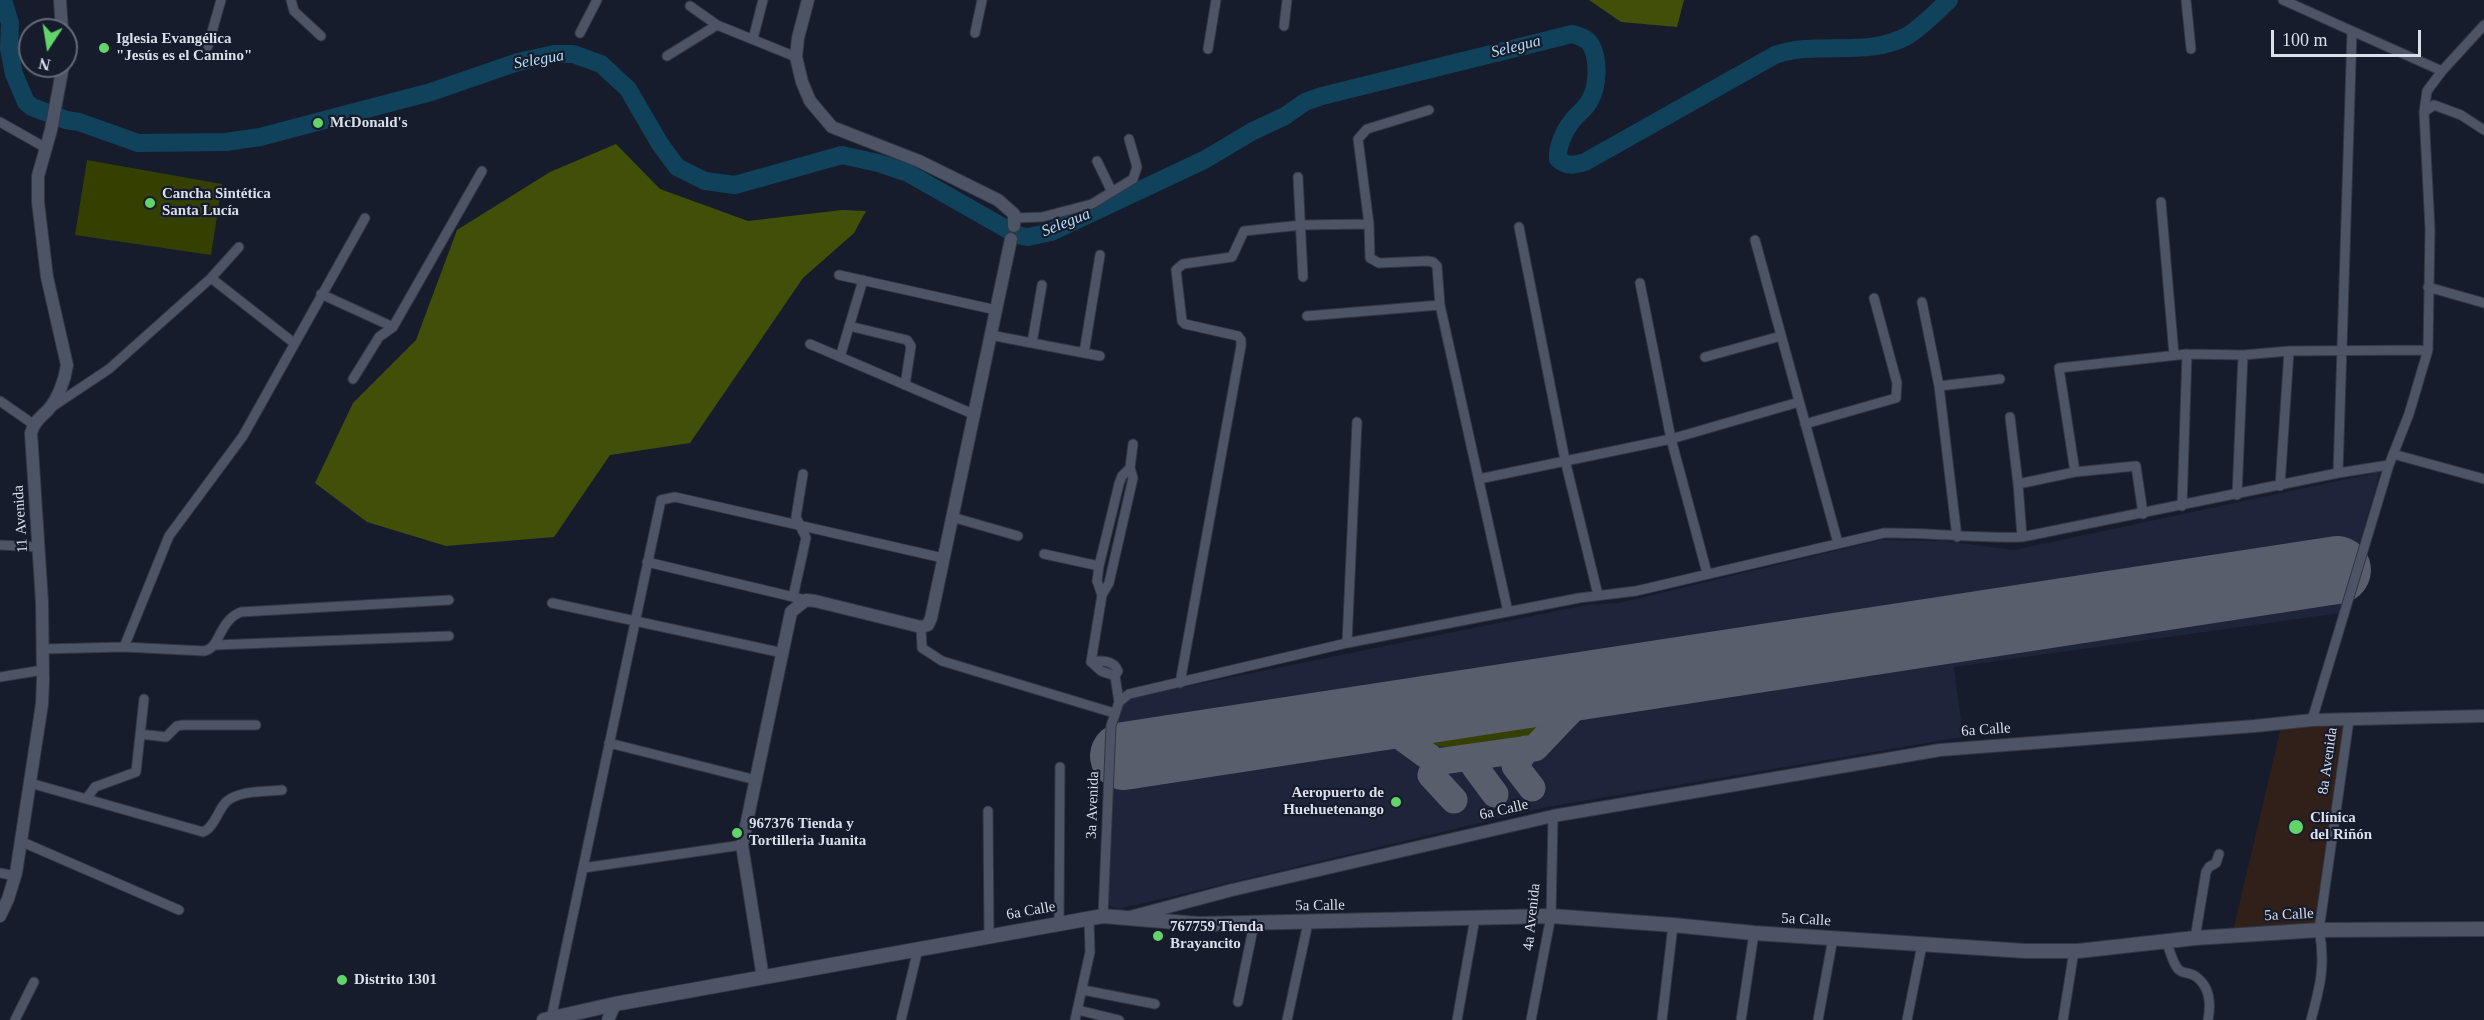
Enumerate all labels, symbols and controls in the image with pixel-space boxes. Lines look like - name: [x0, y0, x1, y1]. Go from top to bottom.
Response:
- north arrow: [18, 18, 78, 78]
- scale bar: [2274, 18, 2424, 56]
- place label: Iglesia Evangélica "Jesús es el Camino": [116, 30, 252, 65]
- text: 100 m: [2282, 30, 2328, 50]
- water label: Selegua: [1489, 32, 1543, 62]
- marker: Iglesia Evangélica "Jesús es el Camino": [97, 41, 111, 55]
- water label: Selegua: [512, 46, 566, 74]
- text: N: [37, 55, 52, 74]
- place label: McDonald's: [330, 114, 408, 132]
- marker: McDonald's: [311, 116, 325, 130]
- place label: Cancha Sintética Santa Lucía: [162, 185, 271, 220]
- marker: Cancha Sintética Santa Lucía: [143, 196, 157, 210]
- water label: Selegua: [1039, 205, 1093, 241]
- street label: 11 Avenida: [10, 485, 32, 553]
- street label: 6a Calle: [1961, 719, 2011, 741]
- street label: 8a Avenida: [2314, 726, 2342, 796]
- street label: 3a Avenida: [1083, 771, 1103, 839]
- place label: Aeropuerto de Huehuetenango: [1283, 784, 1384, 819]
- marker: Aeropuerto de Huehuetenango: [1389, 795, 1403, 809]
- street label: 6a Calle: [1478, 796, 1530, 824]
- place label: Clínica del Riñón: [2310, 809, 2372, 844]
- place label: 967376 Tienda y Tortilleria Juanita: [749, 815, 866, 850]
- marker: Clínica del Riñón: [2287, 818, 2305, 836]
- marker: 967376 Tienda y Tortilleria Juanita: [730, 826, 744, 840]
- street label: 4a Avenida: [1520, 882, 1544, 952]
- street label: 5a Calle: [1295, 897, 1345, 915]
- street label: 6a Calle: [1005, 898, 1057, 924]
- street label: 5a Calle: [2264, 905, 2314, 925]
- street label: 5a Calle: [1781, 910, 1831, 930]
- place label: 767759 Tienda Brayancito: [1170, 918, 1263, 953]
- marker: 767759 Tienda Brayancito: [1151, 929, 1165, 943]
- place label: Distrito 1301: [354, 971, 437, 989]
- marker: Distrito 1301: [335, 973, 349, 987]

